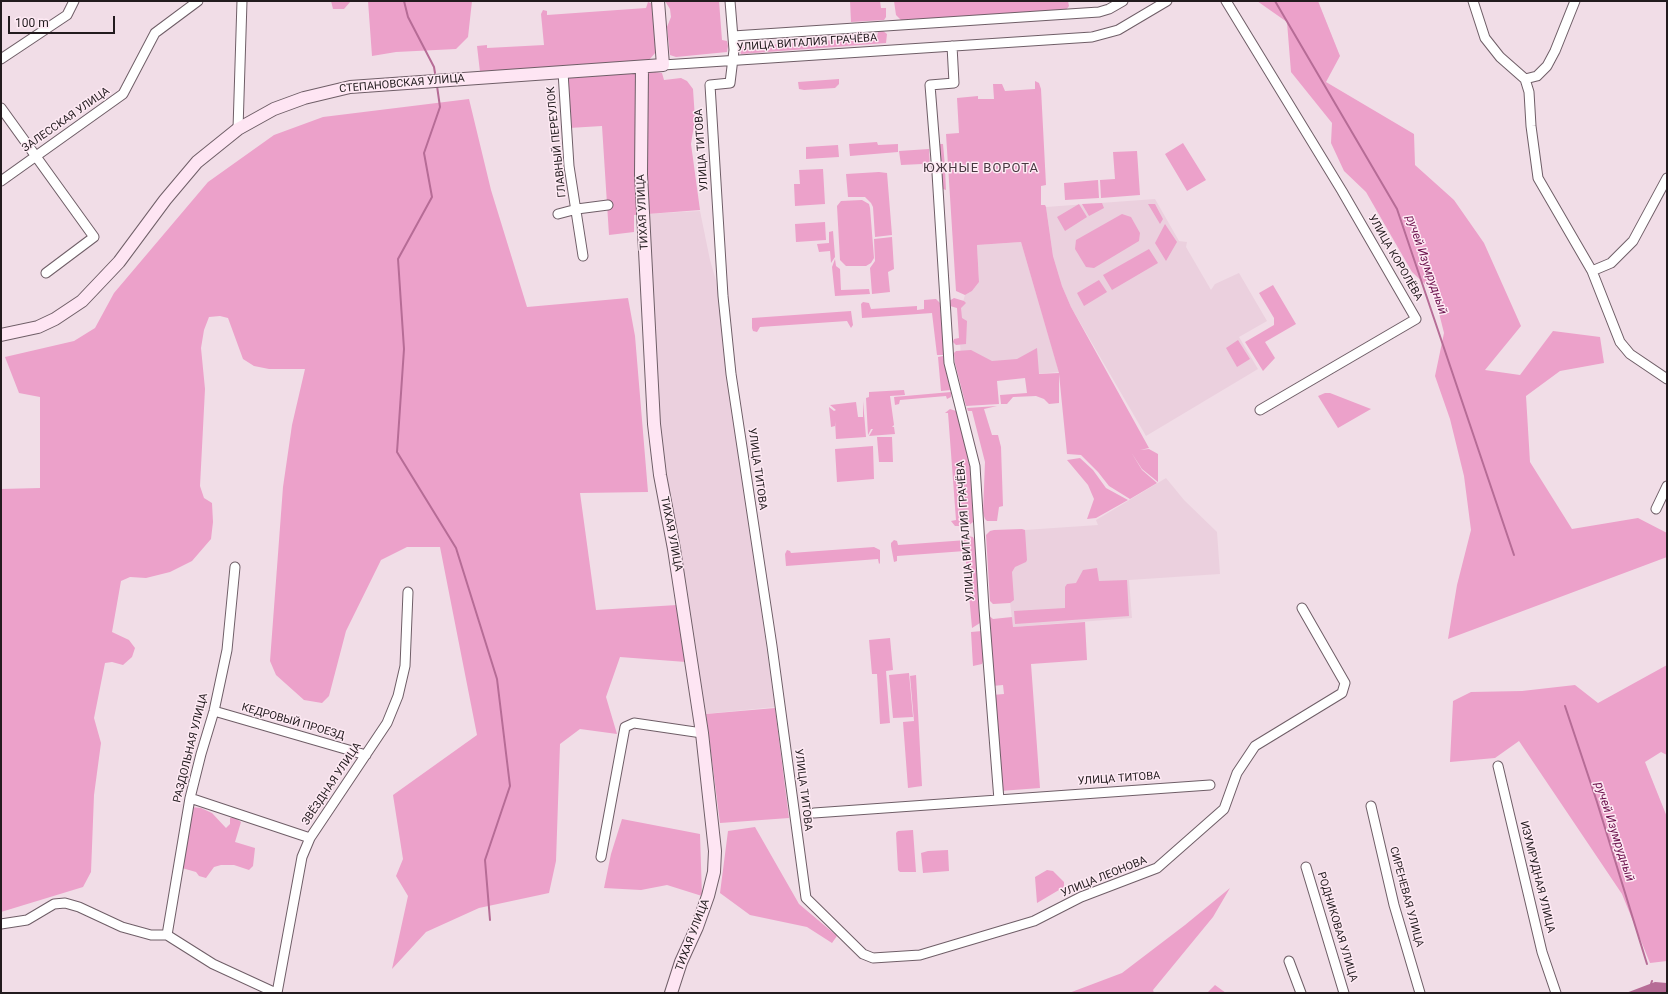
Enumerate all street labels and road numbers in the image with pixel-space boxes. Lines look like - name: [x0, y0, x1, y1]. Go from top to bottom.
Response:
- street label: УЛИЦА ВИТАЛИЯ ГРАЧЁВА: [736, 32, 878, 54]
- street label: СТЕПАНОВСКАЯ УЛИЦА: [339, 72, 465, 96]
- street label: ЗАЛЕССКАЯ УЛИЦА: [20, 85, 112, 155]
- street label: ГЛАВНЫЙ ПЕРЕУЛОК: [545, 86, 569, 198]
- street label: УЛИЦА ТИТОВА: [693, 108, 711, 192]
- street label: ТИХАЯ УЛИЦА: [634, 174, 652, 250]
- street label: УЛИЦА КОРОЛЁВА: [1365, 213, 1425, 303]
- street label: УЛИЦА ТИТОВА: [745, 427, 769, 511]
- street label: УЛИЦА ВИТАЛИЯ ГРАЧЁВА: [955, 460, 977, 602]
- street label: ТИХАЯ УЛИЦА: [657, 495, 685, 573]
- street label: РАЗДОЛЬНАЯ УЛИЦА: [171, 692, 211, 804]
- street label: КЕДРОВЫЙ ПРОЕЗД: [240, 701, 346, 743]
- street label: ЗВЁЗДНАЯ УЛИЦА: [299, 740, 365, 828]
- street label: УЛИЦА ТИТОВА: [791, 748, 815, 832]
- street label: УЛИЦА ТИТОВА: [1077, 770, 1161, 788]
- street label: ИЗУМРУДНАЯ УЛИЦА: [1517, 820, 1557, 934]
- street label: СИРЕНЕВАЯ УЛИЦА: [1386, 845, 1426, 949]
- street label: УЛИЦА ЛЕОНОВА: [1059, 854, 1149, 900]
- street label: РОДНИКОВАЯ УЛИЦА: [1314, 871, 1360, 983]
- street label: ТИХАЯ УЛИЦА: [673, 897, 713, 973]

